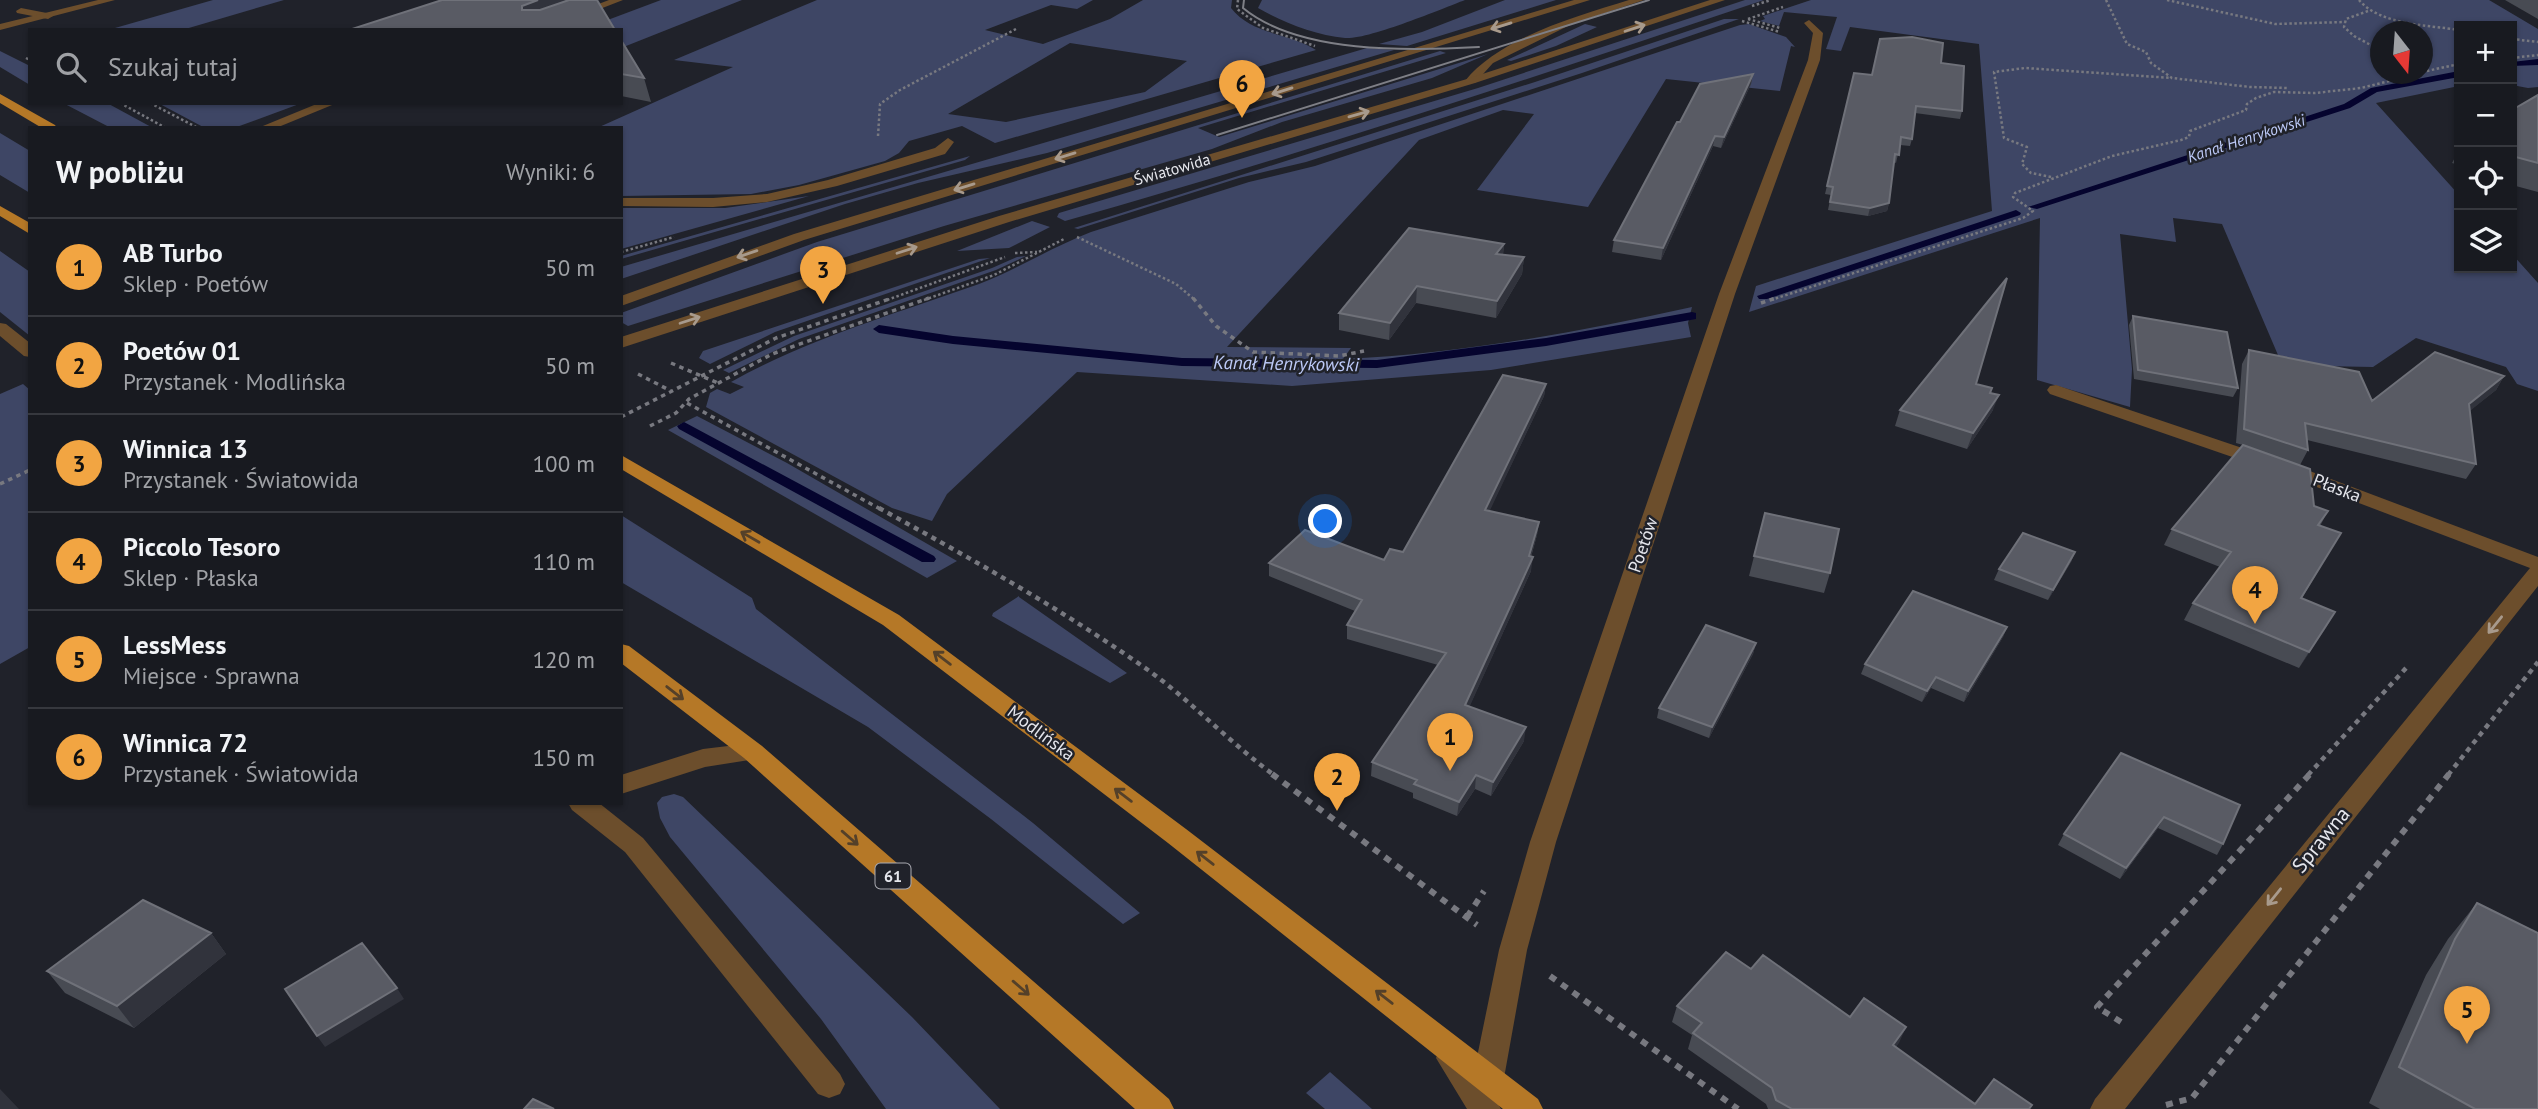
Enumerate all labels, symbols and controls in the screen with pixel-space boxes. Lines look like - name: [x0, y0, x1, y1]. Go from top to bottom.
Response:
- one-way arrow: [1490, 21, 1512, 34]
- one-way arrow: [1623, 21, 1645, 33]
- north arrow: [2370, 21, 2433, 84]
- map controls: [2454, 21, 2517, 273]
- button: +: [2454, 21, 2517, 84]
- search box: [28, 28, 623, 105]
- icon: search: [52, 48, 90, 86]
- text: Szukaj tutaj: [108, 50, 238, 83]
- pin: 6: [1219, 60, 1265, 118]
- button: −: [2454, 84, 2517, 147]
- one-way arrow: [1272, 85, 1294, 98]
- one-way arrow: [1347, 107, 1369, 120]
- water label: Kanał Henrykowski: [2184, 109, 2308, 166]
- button: locate: [2454, 147, 2517, 210]
- street label: Światowida: [1131, 149, 1213, 189]
- one-way arrow: [1054, 151, 1076, 164]
- text: W pobliżu: [56, 152, 184, 191]
- text: Wyniki: 6: [506, 157, 595, 186]
- one-way arrow: [953, 181, 975, 194]
- button: layers: [2454, 210, 2517, 273]
- text: AB Turbo: [123, 236, 223, 269]
- one-way arrow: [896, 243, 918, 256]
- pin: 3: [800, 246, 846, 304]
- one-way arrow: [736, 248, 758, 261]
- text: 1: [72, 253, 86, 282]
- text: 50 m: [545, 253, 595, 282]
- text: Sklep · Poetów: [123, 269, 268, 298]
- one-way arrow: [679, 313, 701, 325]
- text: Poetów 01: [123, 334, 241, 367]
- water label: Kanał Henrykowski: [1213, 350, 1360, 376]
- text: 2: [72, 351, 86, 380]
- text: 50 m: [545, 351, 595, 380]
- text: Przystanek · Modlińska: [123, 367, 346, 396]
- text: Winnica 13: [123, 432, 248, 465]
- text: 3: [72, 449, 86, 478]
- text: 100 m: [533, 449, 595, 478]
- text: Przystanek · Światowida: [123, 465, 359, 494]
- street label: Płaska: [2310, 468, 2364, 507]
- your location: [1308, 504, 1342, 538]
- street label: Poetów: [1622, 514, 1663, 575]
- one-way arrow: [740, 529, 760, 543]
- text: Piccolo Tesoro: [123, 530, 280, 563]
- text: 4: [72, 547, 86, 576]
- text: 110 m: [533, 547, 595, 576]
- text: Sklep · Płaska: [123, 563, 259, 592]
- pin: 4: [2232, 566, 2278, 624]
- one-way arrow: [2487, 616, 2503, 634]
- text: LessMess: [123, 628, 227, 661]
- text: 5: [72, 645, 86, 674]
- text: 120 m: [533, 645, 595, 674]
- one-way arrow: [932, 651, 951, 666]
- text: Miejsce · Sprawna: [123, 661, 300, 690]
- one-way arrow: [666, 685, 684, 700]
- street label: Modlińska: [1003, 700, 1080, 765]
- pin: 1: [1427, 713, 1473, 771]
- text: Winnica 72: [123, 726, 248, 759]
- text: 6: [72, 743, 86, 772]
- text: 150 m: [533, 743, 595, 772]
- pin: 2: [1314, 753, 1360, 811]
- text: Przystanek · Światowida: [123, 759, 359, 788]
- one-way arrow: [1114, 788, 1133, 803]
- street label: Sprawna: [2286, 801, 2355, 878]
- one-way arrow: [841, 830, 859, 846]
- one-way arrow: [1196, 850, 1214, 865]
- road number: 61: [876, 863, 910, 888]
- one-way arrow: [2267, 887, 2282, 906]
- one-way arrow: [1012, 980, 1030, 996]
- pin: 5: [2444, 986, 2490, 1044]
- one-way arrow: [1375, 990, 1394, 1005]

